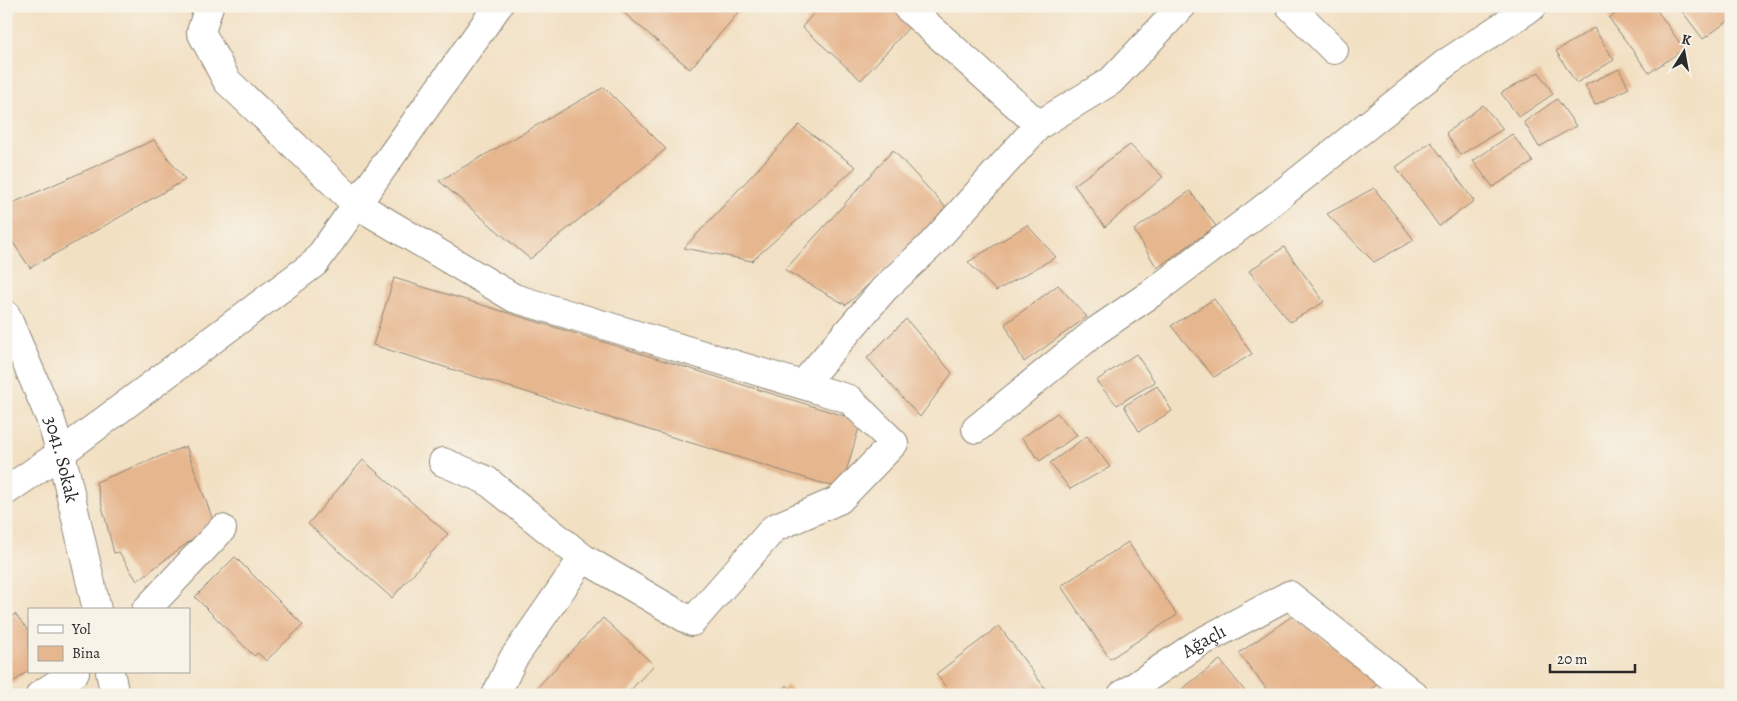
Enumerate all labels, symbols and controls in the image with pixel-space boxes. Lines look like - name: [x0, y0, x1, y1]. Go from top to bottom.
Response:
- north arrow: [1660, 28, 1710, 78]
- text: K: [1680, 30, 1693, 50]
- street label: 3041. Sokak: [37, 413, 85, 506]
- legend: [28, 608, 190, 674]
- street label: Ağaçlı: [1175, 618, 1231, 665]
- text: Yol: [71, 619, 91, 639]
- scale bar: [1550, 641, 1634, 673]
- text: Bina: [72, 643, 100, 663]
- text: 20 m: [1557, 649, 1588, 669]

